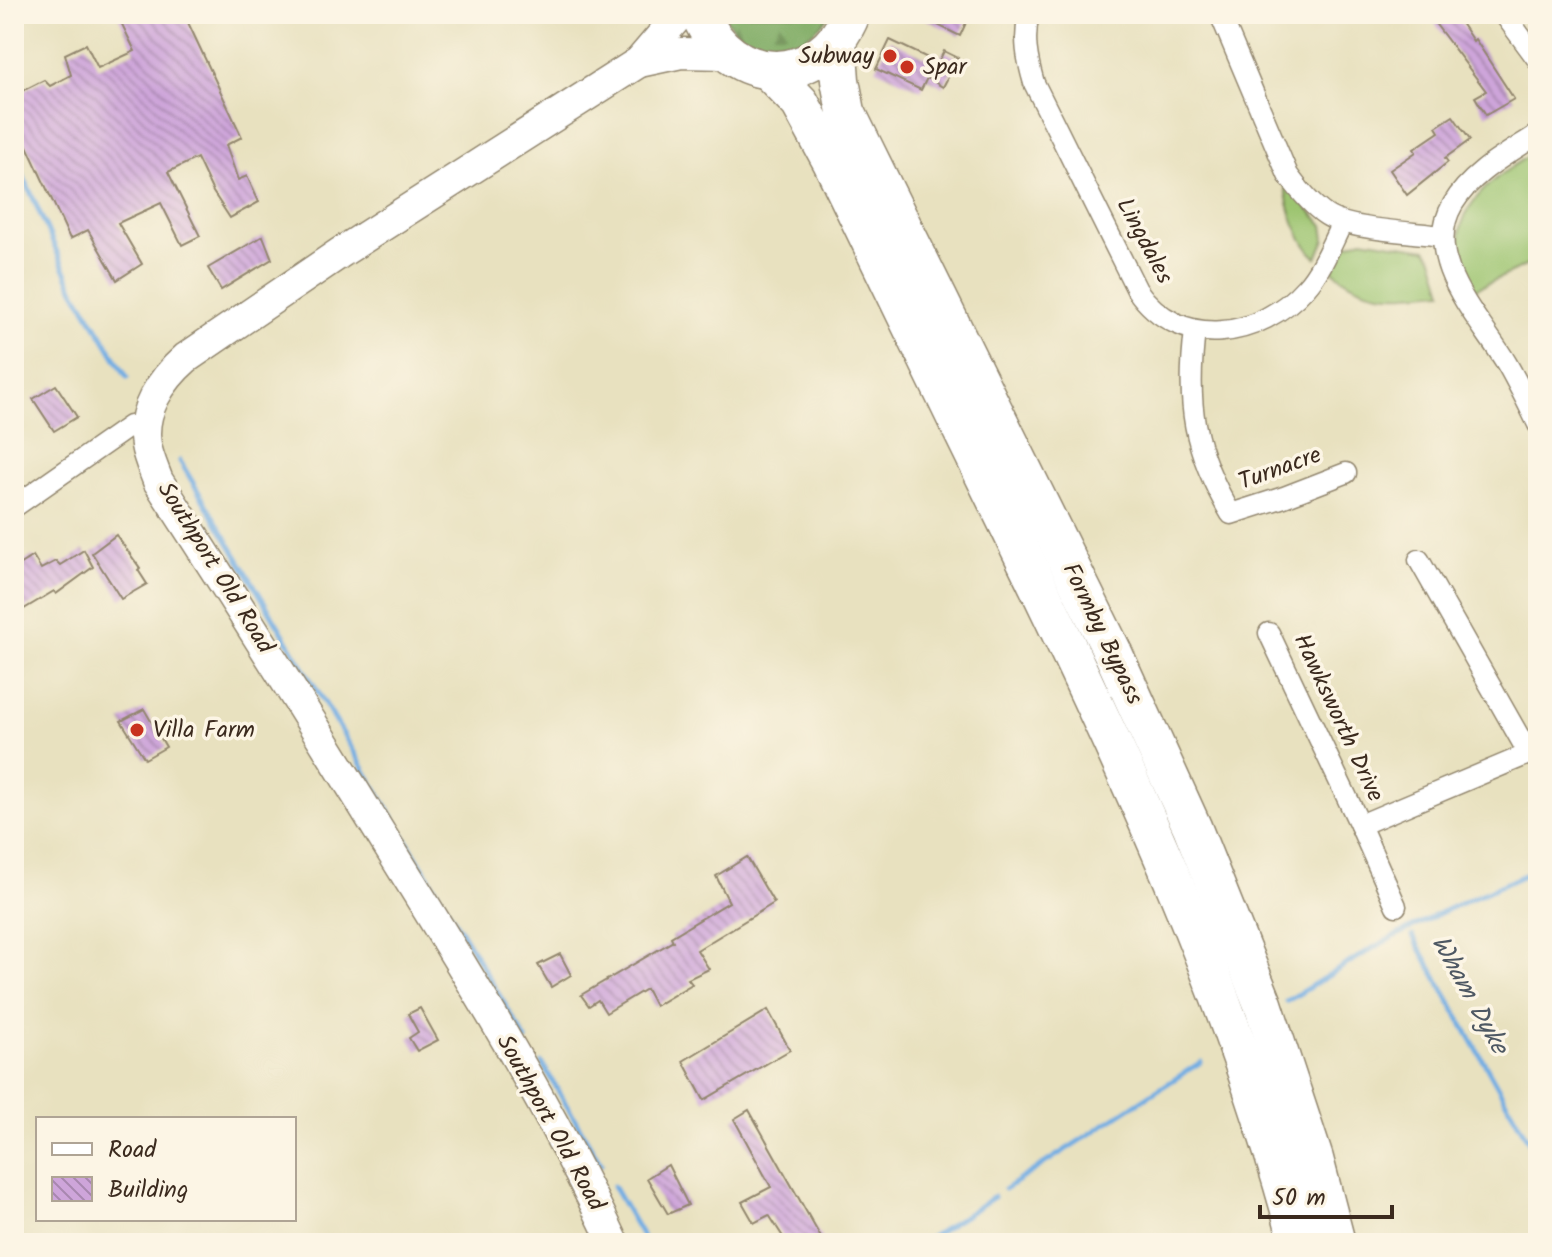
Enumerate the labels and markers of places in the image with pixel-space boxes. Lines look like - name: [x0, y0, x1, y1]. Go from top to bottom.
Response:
- place label: Subway: [798, 37, 875, 76]
- marker: Subway: [881, 47, 899, 65]
- place label: Spar: [923, 48, 968, 87]
- marker: Spar: [898, 58, 916, 76]
- place label: Villa Farm: [153, 711, 255, 750]
- marker: Villa Farm: [128, 721, 146, 739]

